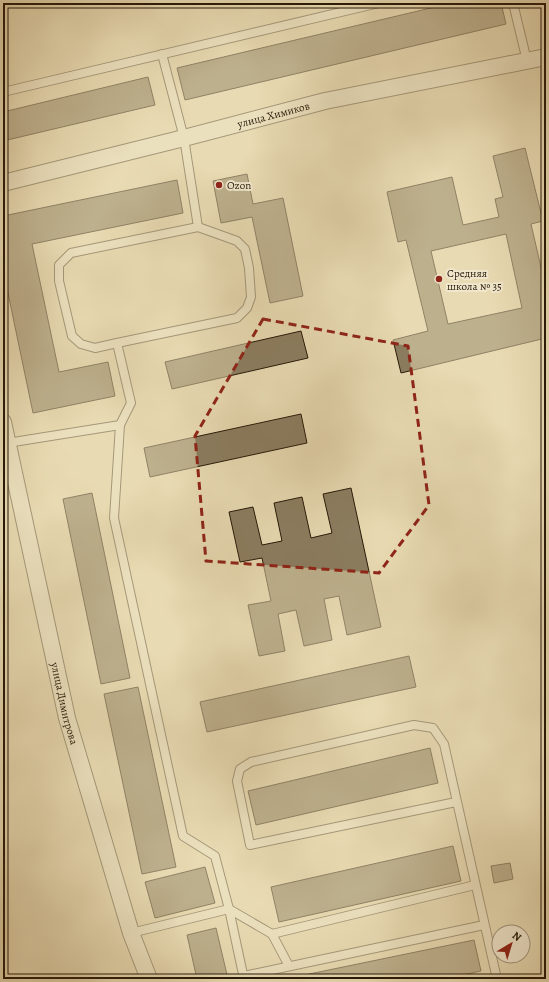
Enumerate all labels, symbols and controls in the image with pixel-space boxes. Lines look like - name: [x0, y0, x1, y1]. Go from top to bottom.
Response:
- street label: улица Химиков: [235, 98, 311, 131]
- place label: Ozon: [227, 178, 251, 193]
- marker: Ozon: [214, 180, 224, 190]
- place label: Средняя школа № 35: [447, 266, 502, 294]
- marker: Средняя школа № 35: [434, 274, 444, 284]
- street label: улица Димитрова: [47, 660, 82, 747]
- north arrow: [491, 924, 531, 964]
- text: N: [509, 928, 525, 945]

